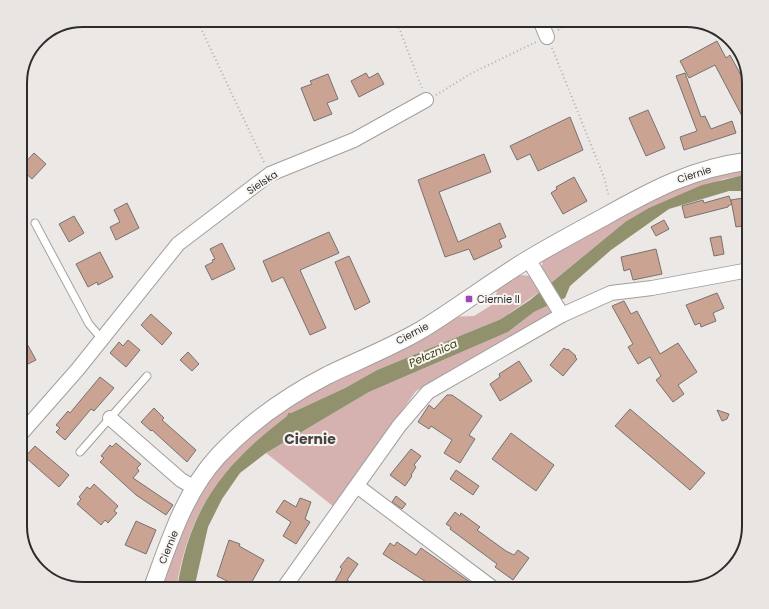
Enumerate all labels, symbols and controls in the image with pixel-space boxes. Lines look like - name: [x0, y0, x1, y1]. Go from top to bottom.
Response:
- street label: Ciernie: [675, 162, 713, 187]
- street label: Sielska: [244, 167, 281, 198]
- place label: Ciernie II: [477, 292, 520, 307]
- marker: Ciernie II: [464, 294, 474, 304]
- street label: Ciernie: [393, 319, 431, 348]
- water label: Pełcznica: [406, 335, 460, 371]
- district label: Ciernie: [284, 429, 336, 449]
- street label: Ciernie: [155, 528, 182, 566]

